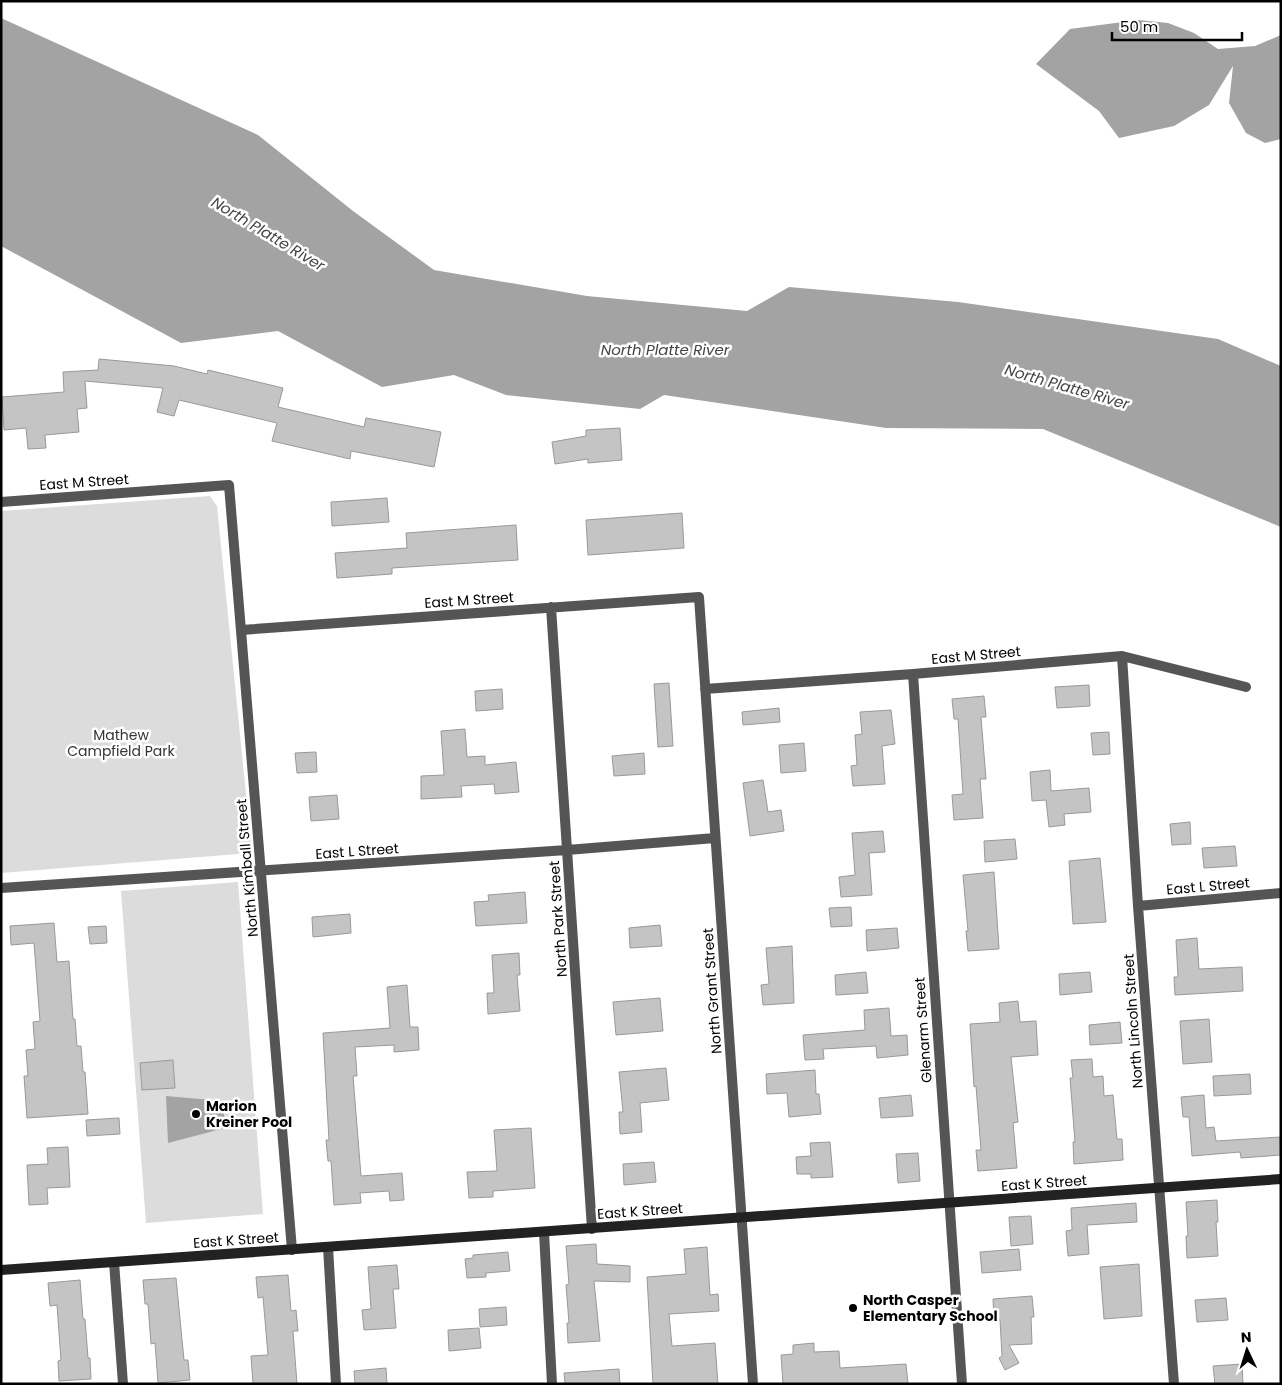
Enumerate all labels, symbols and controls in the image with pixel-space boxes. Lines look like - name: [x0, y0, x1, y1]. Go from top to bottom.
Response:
- scale bar: [1112, 10, 1242, 42]
- text: 50 m: [1120, 16, 1158, 37]
- water label: North Platte River: [208, 191, 329, 276]
- water label: North Platte River: [601, 339, 730, 360]
- water label: North Platte River: [1002, 359, 1132, 414]
- street label: East M Street: [39, 469, 129, 495]
- street label: East M Street: [424, 587, 514, 613]
- street label: East M Street: [931, 641, 1021, 669]
- park label: Mathew Campfield Park: [67, 725, 176, 761]
- street label: North Kimball Street: [231, 798, 263, 938]
- street label: East L Street: [315, 838, 399, 864]
- street label: North Park Street: [544, 860, 572, 978]
- street label: East L Street: [1165, 872, 1251, 900]
- street label: North Grant Street: [698, 927, 726, 1055]
- street label: North Lincoln Street: [1118, 953, 1148, 1089]
- street label: Glenarm Street: [909, 977, 937, 1083]
- place label: Marion Kreiner Pool: [206, 1096, 292, 1132]
- marker: Marion Kreiner Pool: [190, 1108, 202, 1120]
- street label: East K Street: [1000, 1170, 1088, 1196]
- street label: East K Street: [596, 1198, 684, 1224]
- street label: East K Street: [192, 1227, 280, 1253]
- place label: North Casper Elementary School: [863, 1290, 998, 1326]
- marker: North Casper Elementary School: [847, 1302, 859, 1314]
- north arrow: [1222, 1325, 1272, 1375]
- text: N: [1240, 1327, 1252, 1347]

